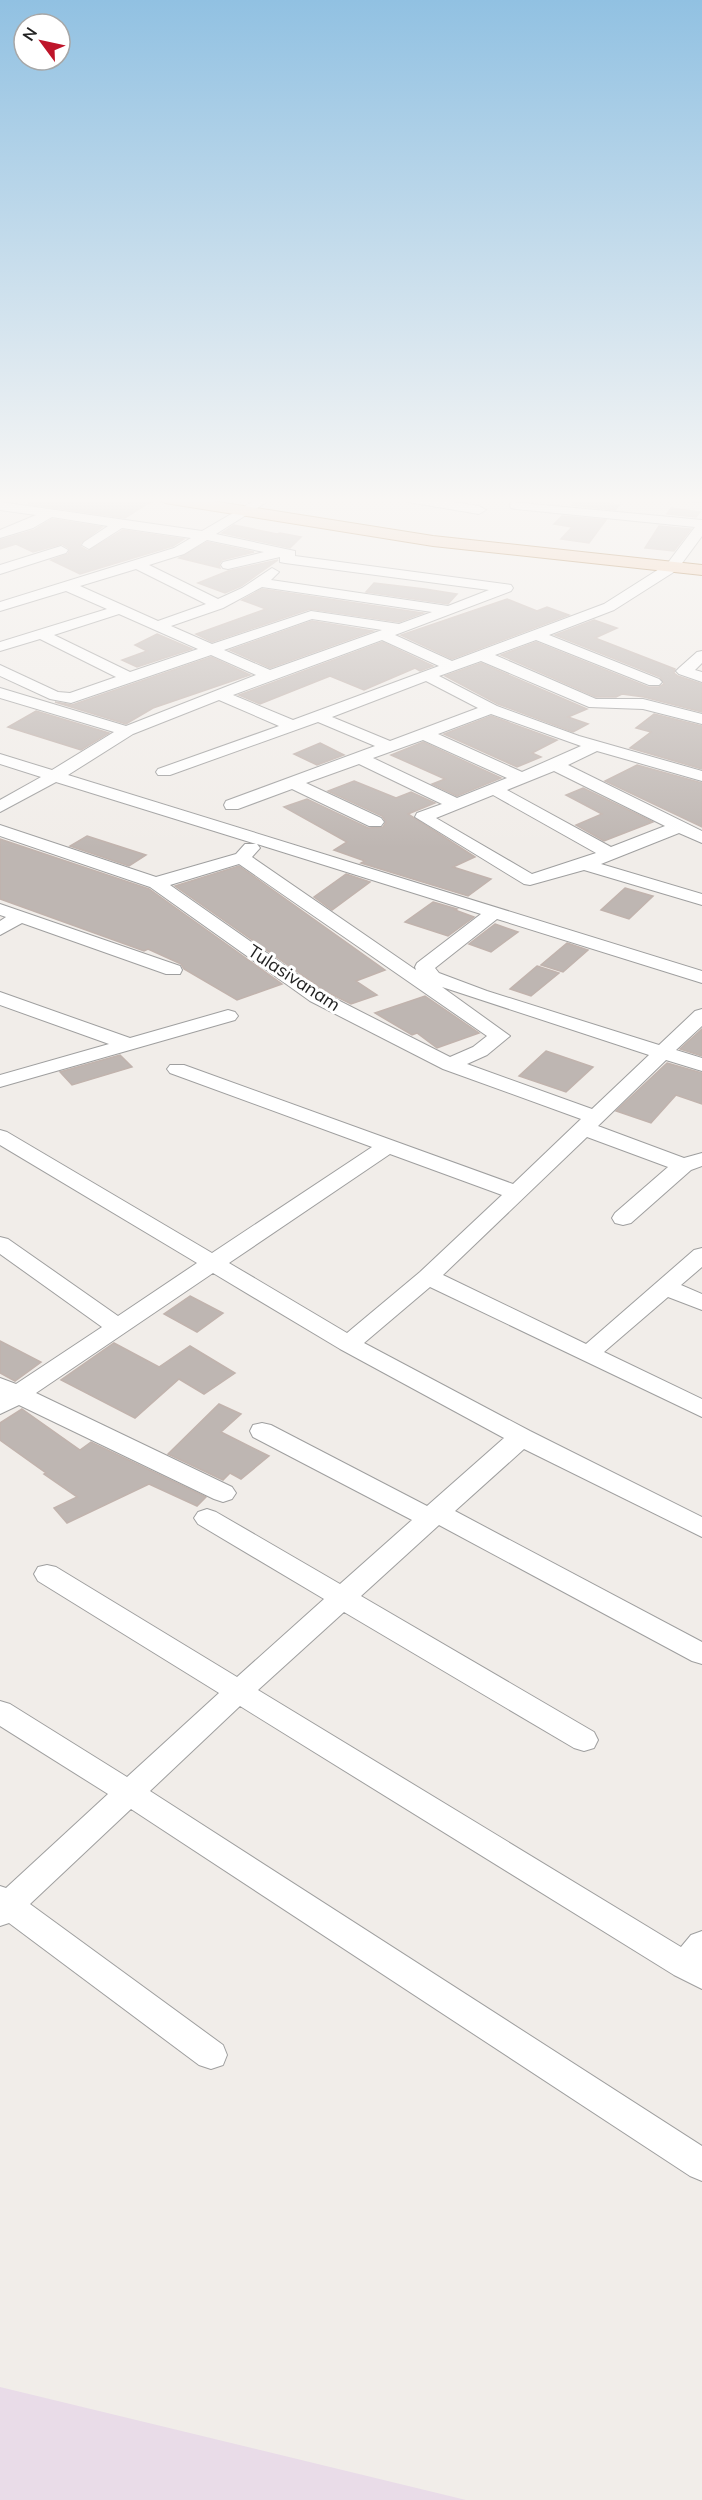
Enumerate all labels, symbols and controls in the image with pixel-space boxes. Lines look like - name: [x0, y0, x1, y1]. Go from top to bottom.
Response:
- north arrow: [12, 12, 72, 72]
- text: N: [18, 23, 41, 44]
- street label: Tulasivanam: [244, 939, 345, 1016]

